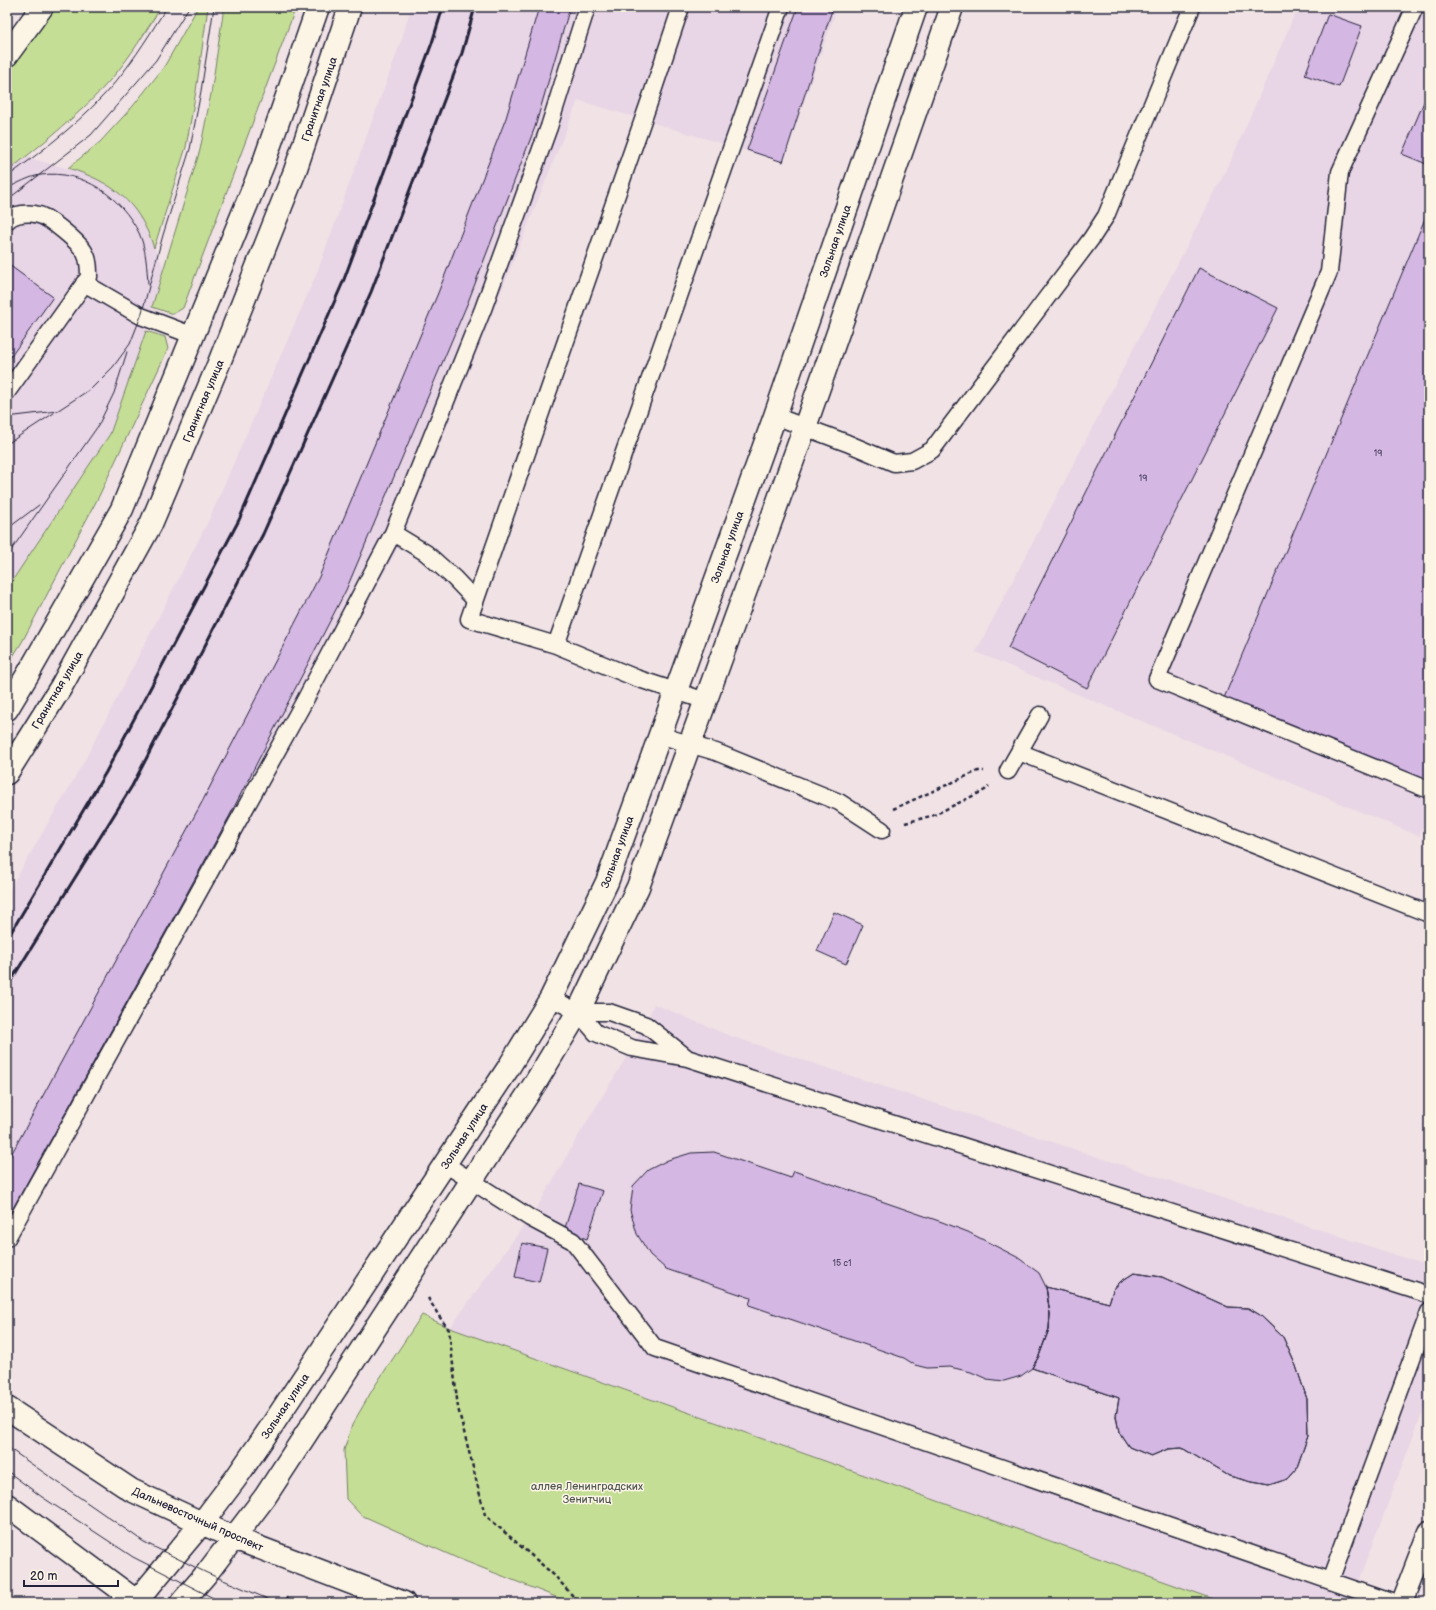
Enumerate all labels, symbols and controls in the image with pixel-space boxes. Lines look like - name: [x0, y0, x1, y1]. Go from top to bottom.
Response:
- street label: Гранитная улица: [299, 55, 340, 143]
- street label: Зольная улица: [817, 203, 854, 279]
- street label: Гранитная улица: [180, 357, 227, 444]
- house number: 19: [1374, 448, 1382, 459]
- house number: 19: [1139, 473, 1147, 484]
- street label: Зольная улица: [708, 509, 747, 585]
- street label: Гранитная улица: [29, 649, 86, 732]
- street label: Зольная улица: [598, 814, 637, 890]
- street label: Зольная улица: [438, 1100, 491, 1172]
- house number: 15 с1: [833, 1258, 851, 1269]
- street label: Зольная улица: [259, 1371, 312, 1441]
- park label: аллея Ленинградских Зенитчиц: [531, 1480, 643, 1506]
- street label: Дальневосточный проспект: [130, 1485, 265, 1554]
- scale bar: [24, 1562, 118, 1588]
- text: 20 m: [30, 1569, 57, 1584]

